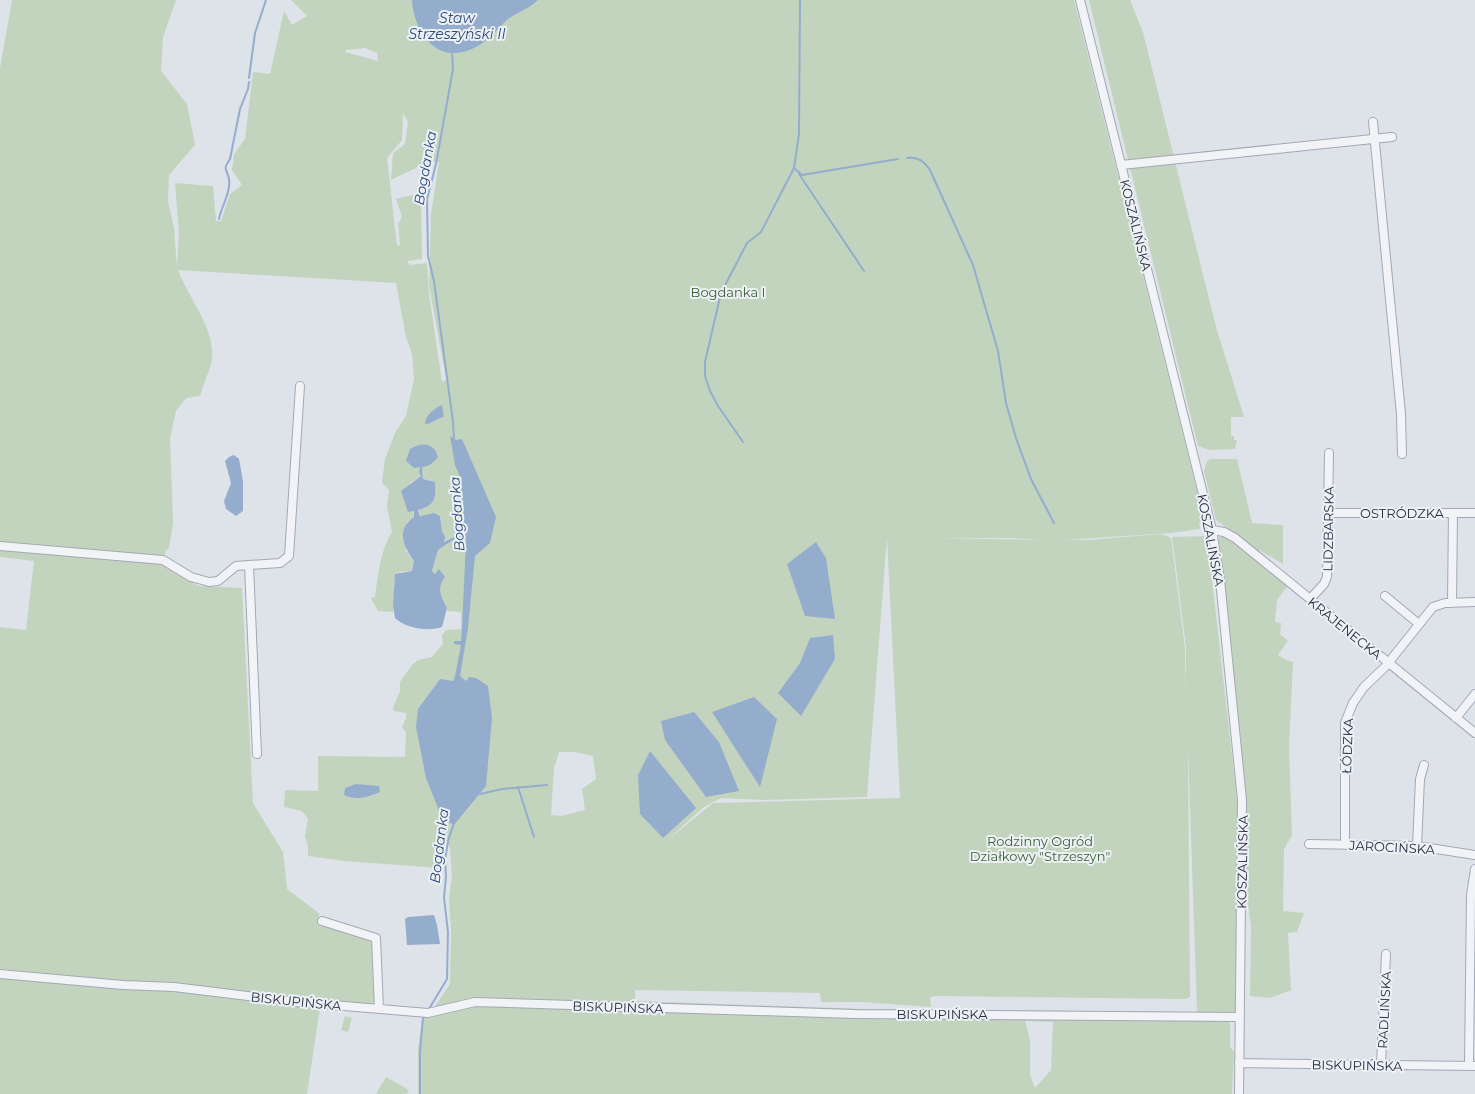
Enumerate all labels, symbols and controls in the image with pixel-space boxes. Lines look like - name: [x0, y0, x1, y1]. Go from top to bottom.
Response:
- water label: Staw Strzeszyński II: [408, 9, 506, 43]
- water label: Bogdanka: [410, 130, 440, 206]
- street label: KOSZALIŃSKA: [1117, 178, 1155, 273]
- park label: Bogdanka I: [691, 284, 765, 300]
- water label: Bogdanka: [445, 476, 469, 552]
- street label: LIDZBARSKA: [1319, 486, 1337, 572]
- street label: KOSZALIŃSKA: [1194, 492, 1228, 588]
- street label: OSTRÓDZKA: [1360, 505, 1445, 521]
- street label: KRAJENECKA: [1305, 593, 1386, 663]
- street label: ŁÓDZKA: [1338, 717, 1356, 774]
- water label: Bogdanka: [426, 808, 452, 884]
- street label: KOSZALIŃSKA: [1233, 814, 1251, 909]
- park label: Rodzinny Ogród Działkowy "Strzeszyn": [970, 833, 1110, 864]
- street label: JAROCIŃSKA: [1348, 837, 1436, 857]
- street label: RADLIŃSKA: [1374, 970, 1394, 1049]
- street label: BISKUPIŃSKA: [250, 988, 343, 1014]
- street label: BISKUPIŃSKA: [572, 997, 664, 1017]
- street label: BISKUPIŃSKA: [896, 1006, 988, 1022]
- street label: BISKUPIŃSKA: [1311, 1056, 1403, 1074]

